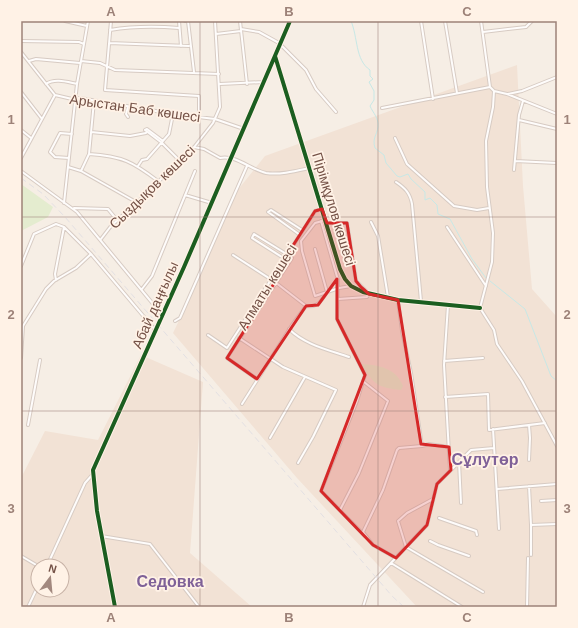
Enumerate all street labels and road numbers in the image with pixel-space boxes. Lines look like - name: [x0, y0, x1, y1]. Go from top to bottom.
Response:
- street label: Арыстан Баб көшесі: [69, 91, 201, 125]
- street label: Сыздықов көшесі: [106, 142, 198, 232]
- street label: Пірімқұлов көшесі: [309, 151, 359, 267]
- street label: Алматы көшесі: [234, 241, 300, 333]
- street label: Абай даңғылы: [129, 259, 181, 351]

